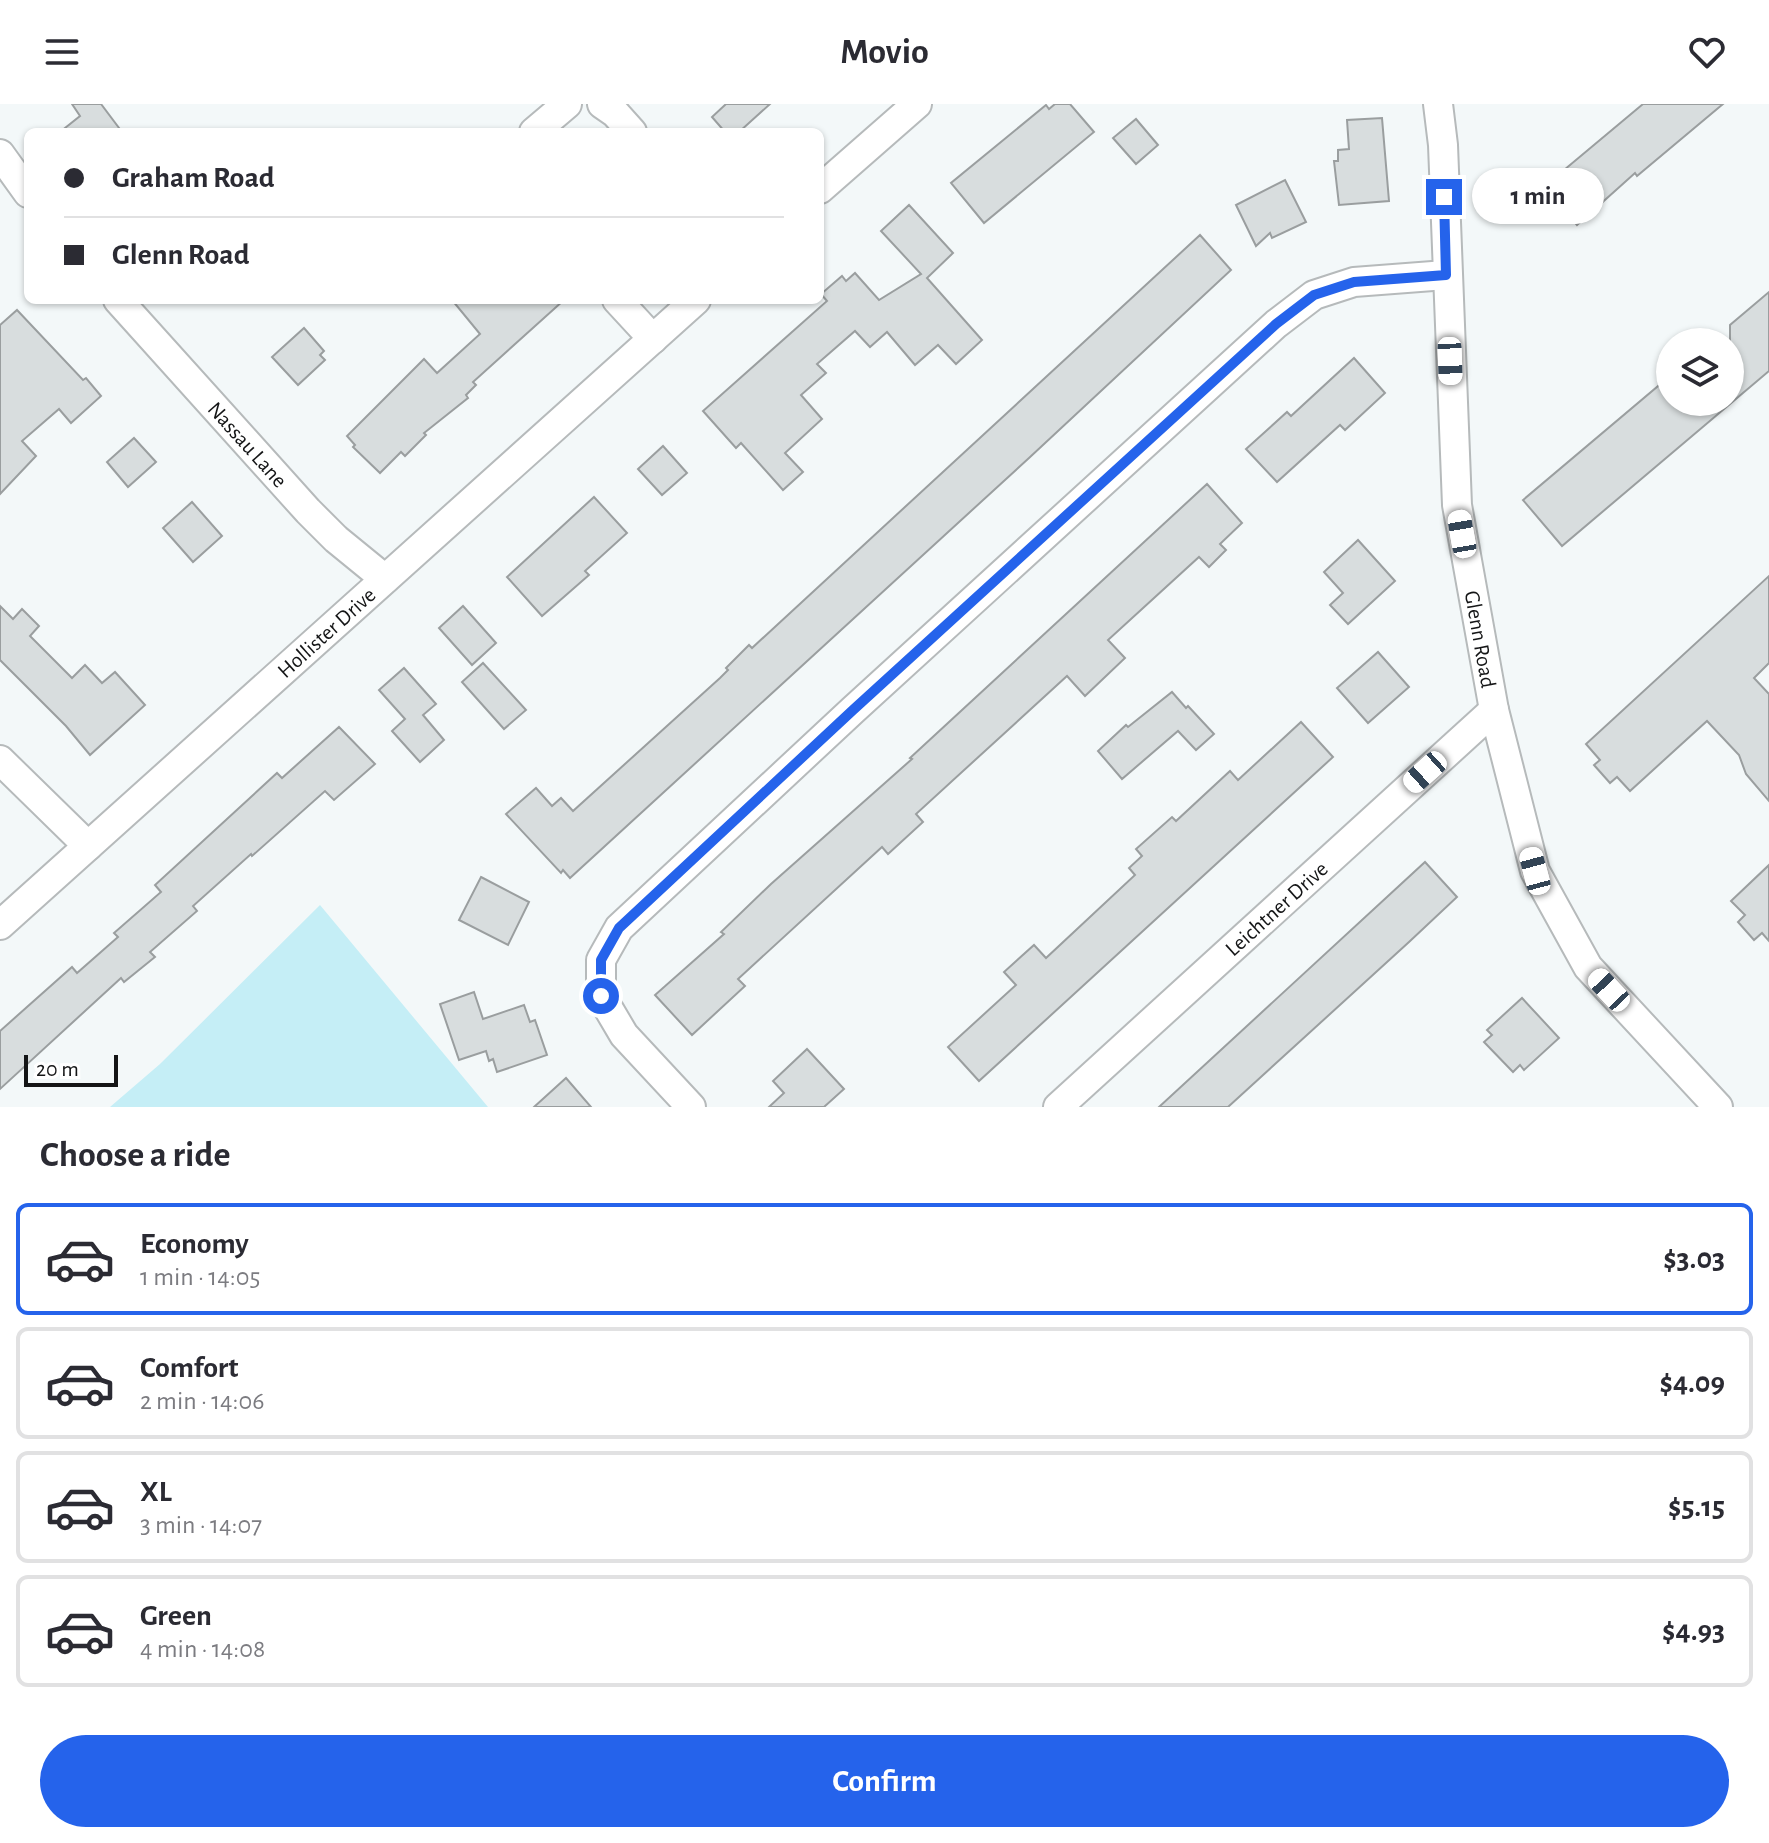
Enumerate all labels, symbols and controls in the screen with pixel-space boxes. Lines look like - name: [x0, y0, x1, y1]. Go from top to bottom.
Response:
- icon: menu: [40, 30, 84, 74]
- icon: heart: [1685, 30, 1729, 74]
- text: Movio: [840, 34, 929, 70]
- text: Graham Road: [112, 163, 275, 193]
- callout: 1 min: [1472, 169, 1604, 225]
- route end: [1426, 179, 1462, 215]
- text: 1 min: [1511, 183, 1565, 209]
- text: Glenn Road: [112, 240, 250, 270]
- map controls: [1656, 328, 1744, 416]
- button: layers: [1656, 328, 1744, 416]
- car: [1437, 337, 1463, 385]
- street label: Nassau Lane: [203, 398, 291, 492]
- car: [1446, 508, 1478, 560]
- street label: Hollister Drive: [274, 583, 380, 682]
- street label: Glenn Road: [1461, 589, 1499, 690]
- car: [1399, 747, 1451, 797]
- car: [1517, 845, 1553, 897]
- street label: Leichtner Drive: [1221, 857, 1332, 960]
- car: [1584, 964, 1634, 1016]
- route start: [583, 978, 619, 1014]
- scale bar: [24, 1051, 118, 1087]
- text: 20 m: [36, 1058, 79, 1080]
- text: Choose a ride: [40, 1137, 230, 1173]
- icon: car: [44, 1223, 116, 1295]
- text: Economy: [140, 1229, 249, 1259]
- text: $3.03: [1663, 1244, 1725, 1274]
- text: 1 min · 14:05: [140, 1264, 260, 1290]
- icon: car: [44, 1347, 116, 1419]
- text: Comfort: [140, 1353, 239, 1383]
- text: $4.09: [1659, 1368, 1725, 1398]
- text: 2 min · 14:06: [140, 1388, 265, 1414]
- icon: car: [44, 1471, 116, 1543]
- text: XL: [140, 1477, 172, 1507]
- text: $5.15: [1668, 1492, 1725, 1522]
- text: 3 min · 14:07: [140, 1512, 262, 1538]
- icon: car: [44, 1595, 116, 1667]
- text: Green: [140, 1601, 212, 1631]
- text: $4.93: [1662, 1616, 1725, 1646]
- text: 4 min · 14:08: [140, 1636, 265, 1662]
- button: Confirm: [40, 1735, 1729, 1827]

